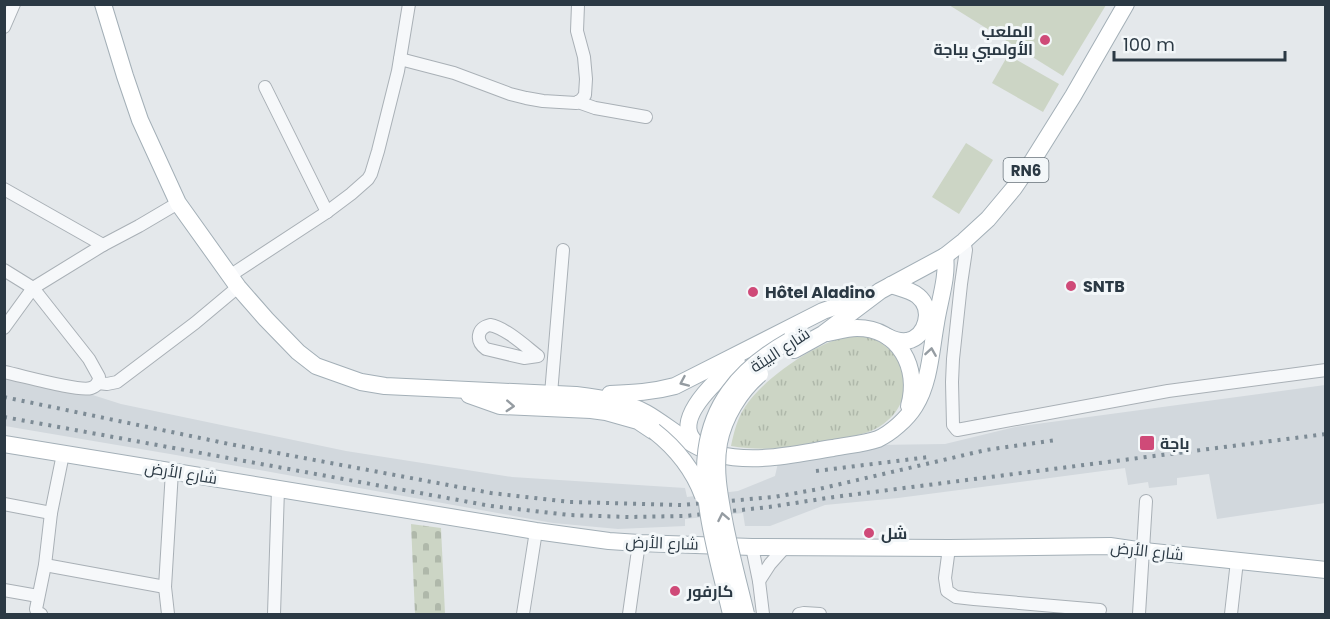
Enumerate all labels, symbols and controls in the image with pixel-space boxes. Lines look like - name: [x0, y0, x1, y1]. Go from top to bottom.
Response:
- place label: الملعب الأولمبي بباجة: [933, 20, 1033, 62]
- scale bar: [1114, 24, 1285, 62]
- text: 100 m: [1123, 32, 1175, 57]
- marker: الملعب الأولمبي بباجة: [1038, 33, 1052, 47]
- road number: RN6: [1004, 158, 1048, 182]
- place label: SNTB: [1083, 275, 1125, 298]
- marker: SNTB: [1064, 279, 1078, 293]
- place label: Hôtel Aladino: [765, 281, 875, 304]
- marker: Hôtel Aladino: [746, 285, 760, 299]
- street label: شارع البيئة: [745, 322, 815, 378]
- one-way arrow: [924, 347, 937, 357]
- one-way arrow: [679, 375, 690, 387]
- one-way arrow: [506, 400, 515, 413]
- place label: باجة: [1160, 432, 1190, 455]
- marker: باجة: [1138, 434, 1156, 452]
- street label: شارع الأرض: [143, 456, 219, 490]
- one-way arrow: [717, 512, 730, 522]
- place label: شل: [881, 522, 907, 545]
- marker: شل: [862, 526, 876, 540]
- street label: شارع الأرض: [625, 530, 699, 556]
- street label: شارع الأرض: [1109, 536, 1185, 566]
- place label: كارفور: [686, 580, 733, 603]
- marker: كارفور: [668, 584, 682, 598]

